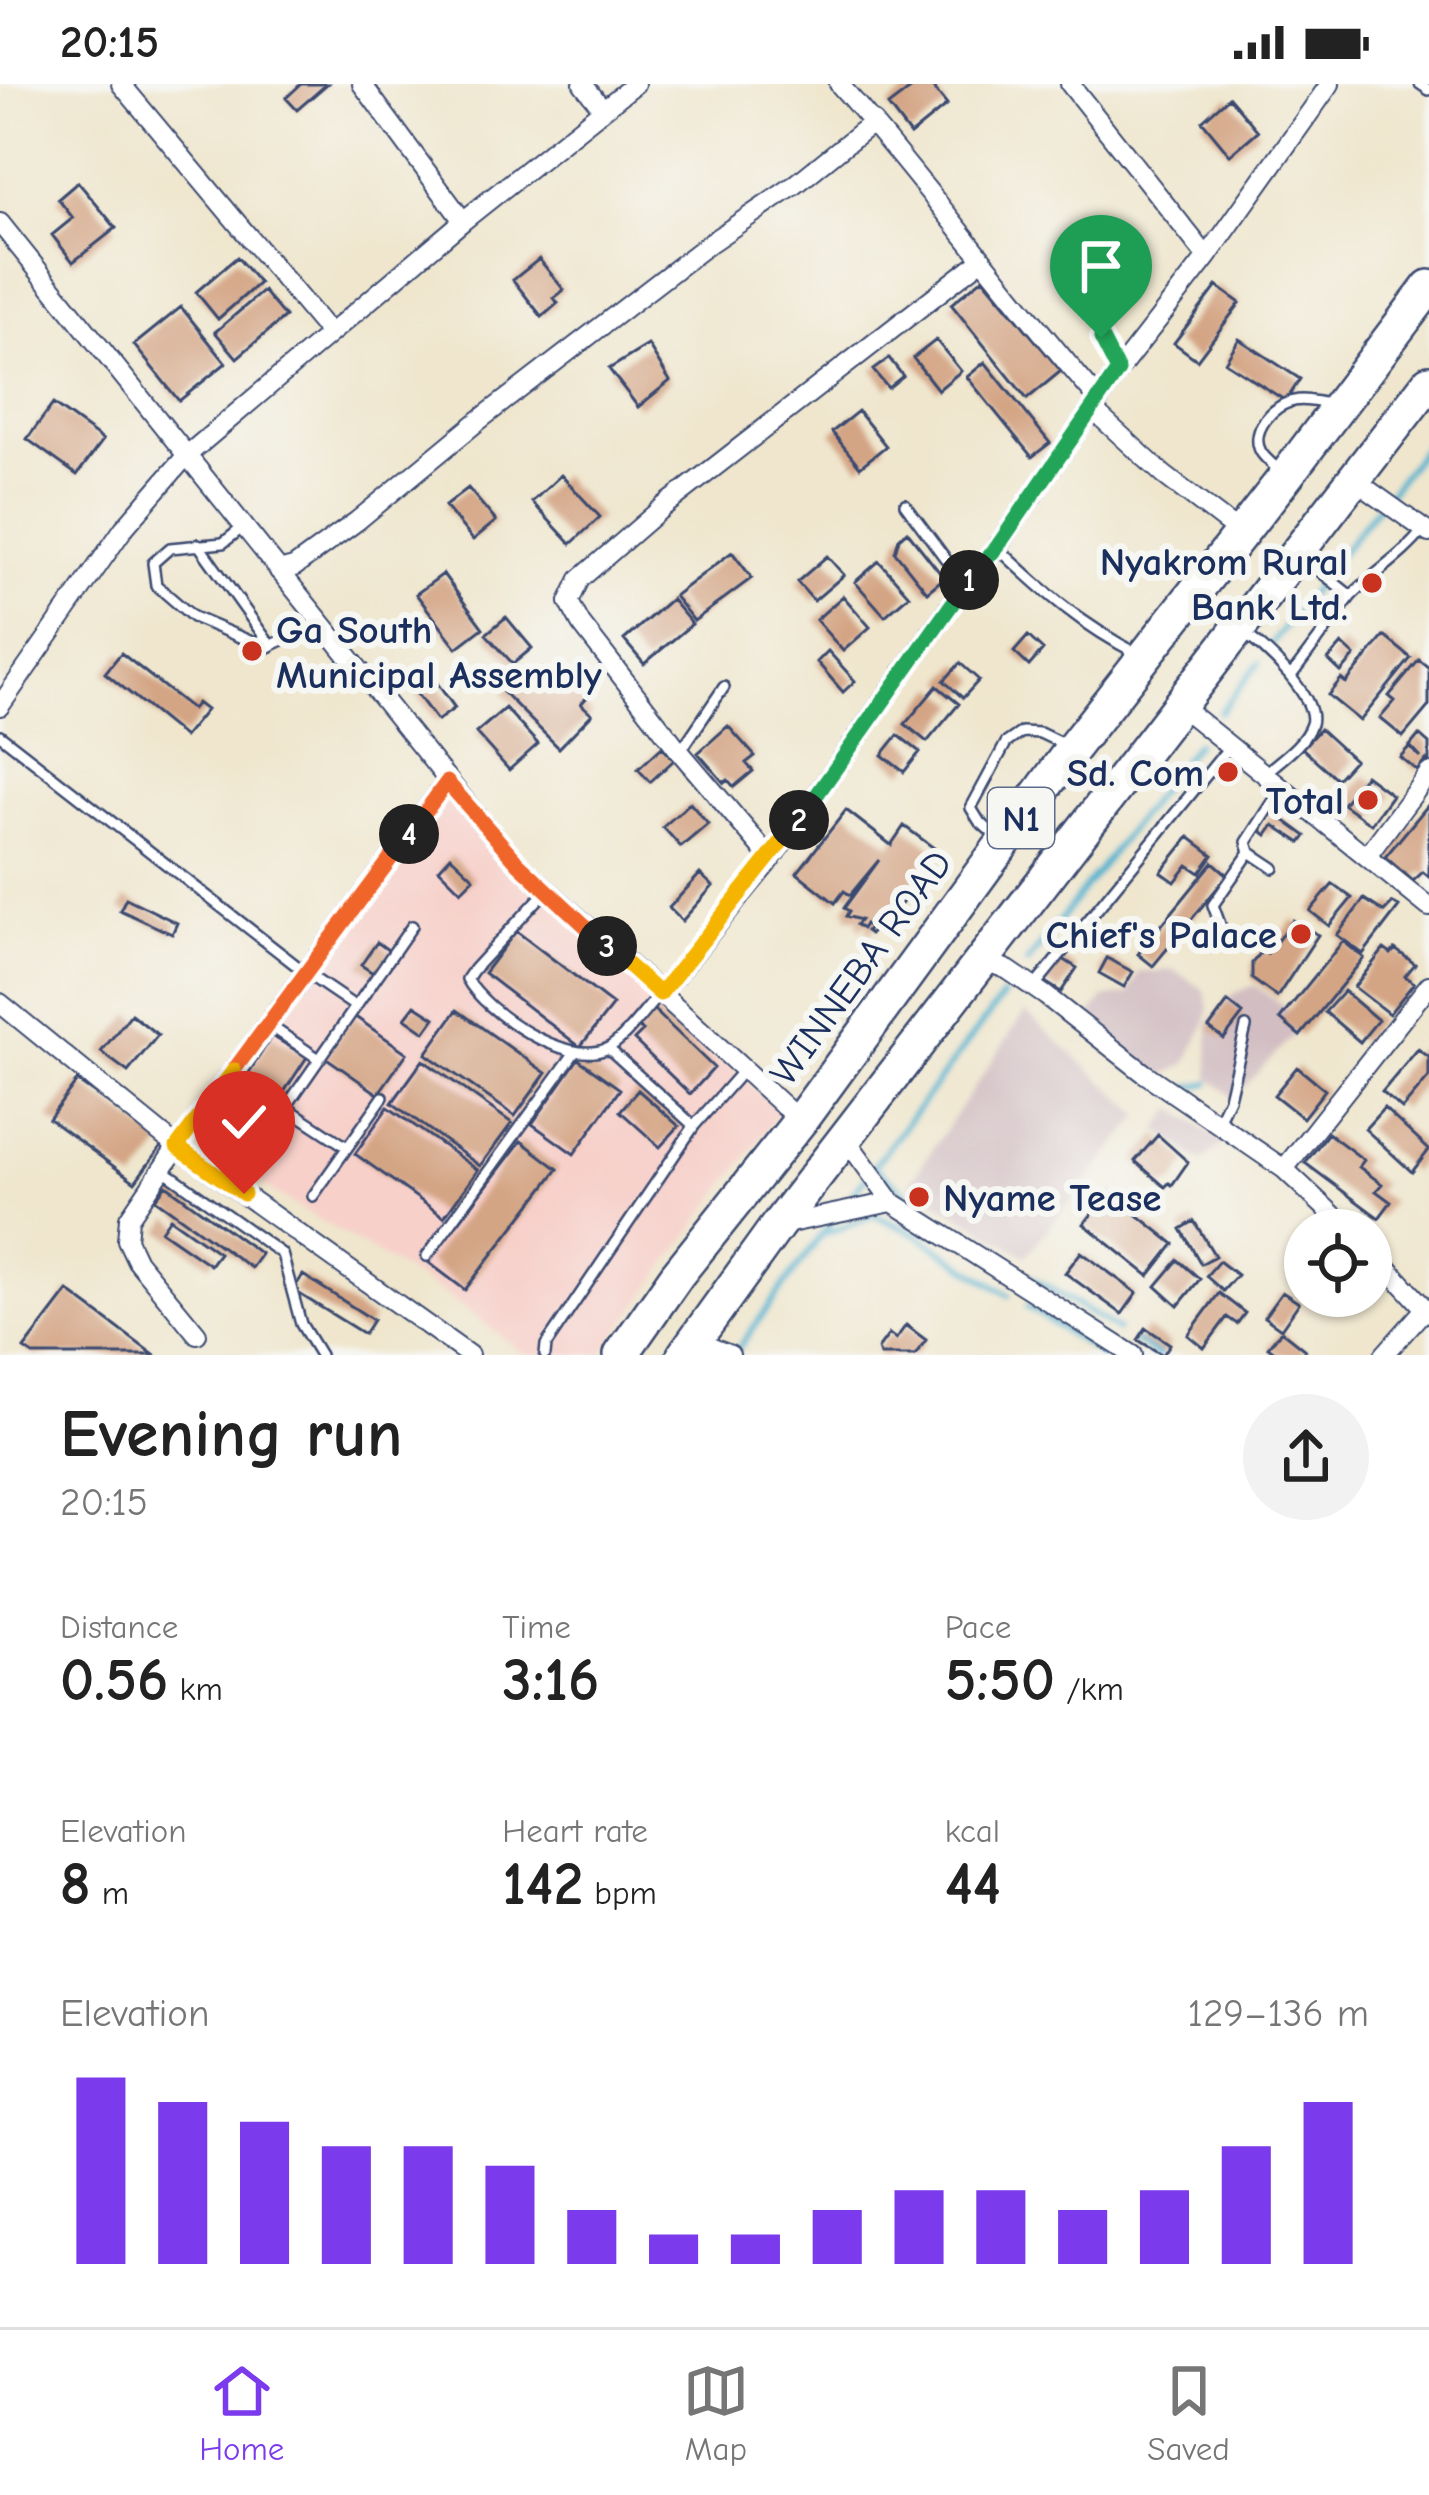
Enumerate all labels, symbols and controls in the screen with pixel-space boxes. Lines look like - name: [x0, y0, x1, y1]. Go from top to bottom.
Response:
- text: 20:15: [60, 16, 159, 68]
- pin: [1050, 215, 1152, 338]
- icon: arrive: [1068, 233, 1134, 299]
- place label: Nyakrom Rural Bank Ltd.: [1100, 540, 1348, 630]
- pin: 1: [939, 550, 999, 610]
- text: 1: [963, 561, 975, 599]
- marker: Nyakrom Rural Bank Ltd.: [1359, 570, 1385, 596]
- place label: Ga South Municipal Assembly: [276, 608, 602, 698]
- marker: Ga South Municipal Assembly: [239, 638, 265, 664]
- place label: Sd. Com: [1067, 751, 1204, 796]
- marker: Sd. Com: [1215, 759, 1241, 785]
- place label: Total: [1266, 779, 1344, 824]
- marker: Total: [1355, 787, 1381, 813]
- road number: N1: [988, 788, 1054, 848]
- pin: 2: [769, 790, 829, 850]
- text: 2: [791, 801, 807, 839]
- pin: 4: [379, 804, 439, 864]
- text: 4: [401, 815, 417, 853]
- street label: WINNEBA ROAD: [761, 842, 961, 1094]
- place label: Chief's Palace: [1045, 913, 1277, 958]
- pin: 3: [577, 916, 637, 976]
- marker: Chief's Palace: [1288, 921, 1314, 947]
- text: 3: [599, 927, 615, 965]
- pin: [193, 1071, 295, 1194]
- icon: check: [211, 1089, 277, 1155]
- place label: Nyame Tease: [943, 1176, 1162, 1221]
- marker: Nyame Tease: [906, 1184, 932, 1210]
- map controls: [1284, 1209, 1392, 1317]
- button: locate: [1284, 1209, 1392, 1317]
- button: share: [1243, 1394, 1369, 1520]
- text: Evening run: [60, 1397, 402, 1473]
- text: 20:15: [60, 1480, 148, 1525]
- text: Distance: [60, 1608, 178, 1646]
- text: Time: [502, 1608, 571, 1646]
- text: Pace: [945, 1608, 1011, 1646]
- text: 0.56: [60, 1646, 168, 1715]
- text: 3:16: [502, 1646, 599, 1715]
- text: 5:50: [945, 1646, 1055, 1715]
- text: km: [168, 1670, 223, 1708]
- text: /km: [1055, 1670, 1124, 1708]
- text: Elevation: [60, 1812, 186, 1850]
- text: Heart rate: [502, 1812, 648, 1850]
- text: kcal: [945, 1812, 1000, 1850]
- text: 8: [60, 1850, 91, 1919]
- text: 142: [502, 1850, 583, 1919]
- text: 44: [945, 1850, 1001, 1919]
- text: m: [91, 1874, 129, 1912]
- text: bpm: [583, 1874, 657, 1912]
- text: Elevation: [60, 1991, 209, 2036]
- text: 129–136 m: [1187, 1991, 1369, 2036]
- tab: Home: [199, 2358, 284, 2468]
- tab: Map: [683, 2358, 749, 2468]
- tab: Saved: [1147, 2358, 1230, 2468]

